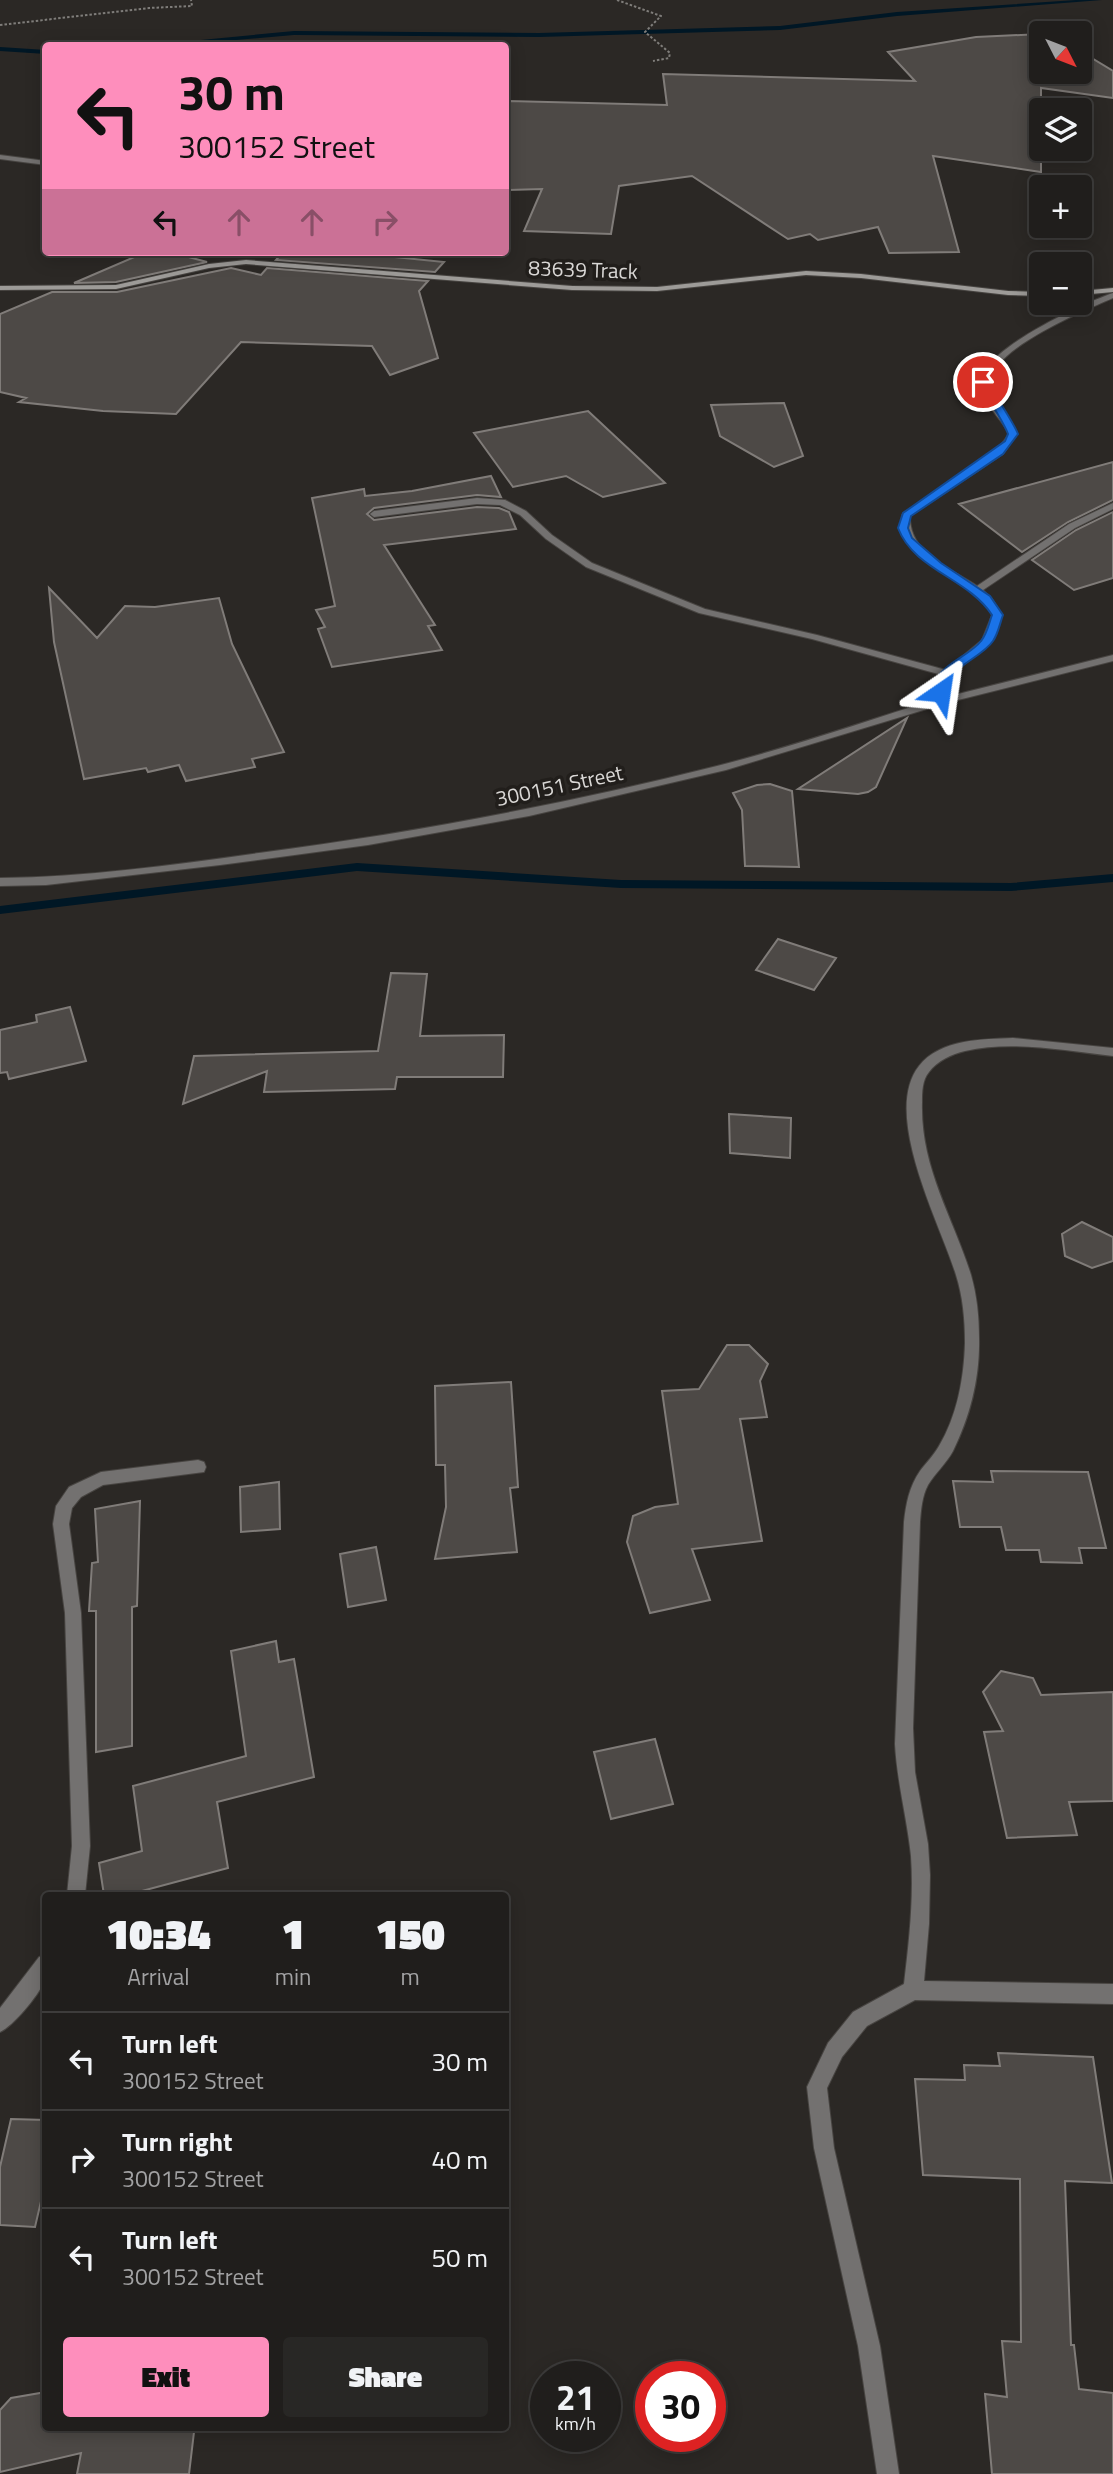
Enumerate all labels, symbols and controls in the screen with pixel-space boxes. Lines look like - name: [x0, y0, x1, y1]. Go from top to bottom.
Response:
- north arrow: [1029, 21, 1092, 84]
- map controls: [1029, 21, 1092, 315]
- text: 30 m: [178, 54, 285, 129]
- icon: left: [63, 70, 154, 161]
- button: layers: [1029, 98, 1092, 161]
- text: 300152 Street: [178, 122, 375, 170]
- button: +: [1029, 175, 1092, 238]
- icon: left: [147, 203, 185, 241]
- icon: ahead: [220, 203, 258, 241]
- icon: ahead: [293, 203, 331, 241]
- icon: right: [366, 203, 404, 241]
- street label: 83639 Track: [528, 251, 638, 287]
- button: −: [1029, 252, 1092, 315]
- pin: [953, 352, 1013, 412]
- icon: arrive: [964, 363, 1002, 401]
- position arrow: [904, 655, 978, 729]
- street label: 300151 Street: [492, 756, 626, 814]
- text: 10:34: [106, 1901, 211, 1965]
- text: 1: [282, 1901, 305, 1965]
- text: 150: [376, 1901, 445, 1965]
- text: Arrival: [127, 1959, 190, 1994]
- text: min: [275, 1959, 311, 1994]
- text: m: [401, 1959, 420, 1994]
- text: Turn left: [122, 2024, 217, 2063]
- icon: left: [63, 2042, 101, 2080]
- text: 30 m: [431, 2042, 488, 2081]
- text: 300152 Street: [122, 2063, 264, 2098]
- text: Turn right: [122, 2122, 233, 2161]
- icon: right: [63, 2140, 101, 2178]
- text: 40 m: [431, 2140, 488, 2179]
- text: 300152 Street: [122, 2161, 264, 2196]
- text: Turn left: [122, 2220, 217, 2259]
- icon: left: [63, 2238, 101, 2276]
- text: 50 m: [431, 2238, 488, 2277]
- text: 300152 Street: [122, 2259, 264, 2294]
- button: Exit: [63, 2337, 269, 2417]
- button: Share: [283, 2337, 488, 2417]
- speed limit sign: 30: [635, 2361, 726, 2452]
- text: 21: [556, 2370, 595, 2424]
- text: km/h: [555, 2410, 596, 2437]

